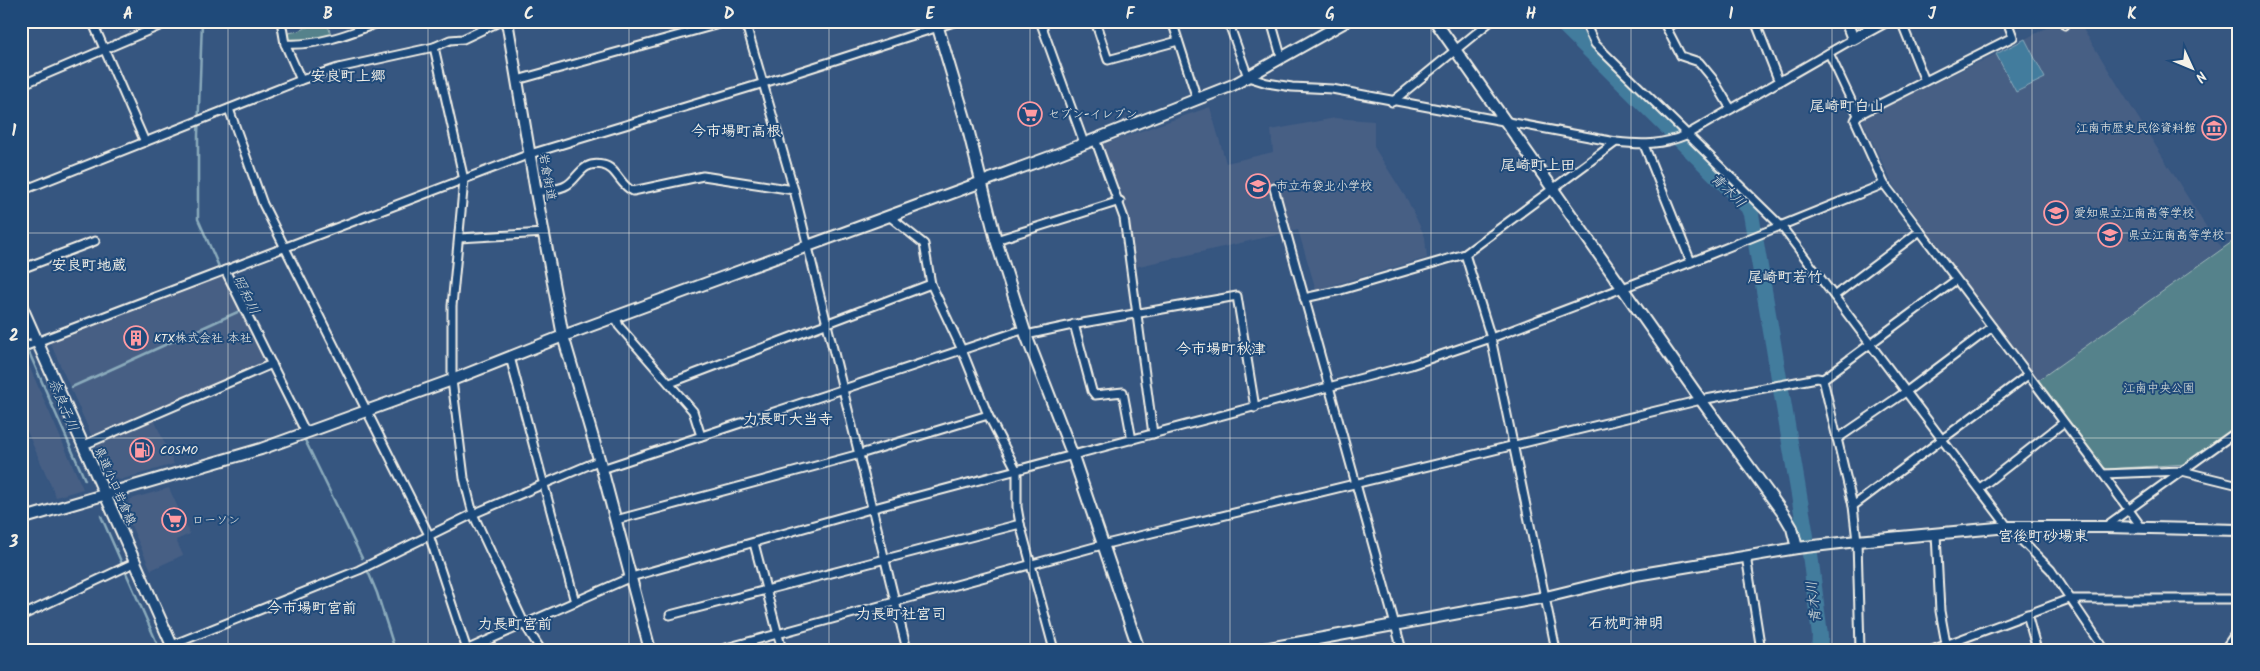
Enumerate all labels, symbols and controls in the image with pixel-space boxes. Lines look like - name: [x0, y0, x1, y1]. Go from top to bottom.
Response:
- text: A: [123, 2, 133, 27]
- text: B: [323, 2, 333, 27]
- text: C: [524, 2, 534, 27]
- text: D: [724, 2, 735, 27]
- text: E: [926, 2, 936, 27]
- text: F: [1126, 2, 1136, 27]
- text: G: [1325, 2, 1335, 27]
- text: H: [1526, 2, 1536, 27]
- text: I: [1729, 2, 1734, 27]
- text: J: [1928, 2, 1937, 27]
- text: K: [2127, 2, 2137, 27]
- north arrow: [2168, 42, 2218, 92]
- district label: 安良町上郷: [310, 65, 386, 89]
- text: N: [2190, 66, 2212, 87]
- district label: 尾崎町白山: [1809, 95, 1885, 119]
- supermarket icon: セブン-イレブン: [1017, 101, 1043, 127]
- place label: セブン-イレブン: [1048, 105, 1138, 124]
- museum icon: 江南市歴史民俗資料館: [2201, 115, 2227, 141]
- text: 1: [12, 119, 17, 144]
- place label: 江南市歴史民俗資料館: [2076, 119, 2196, 138]
- district label: 今市場町高根: [691, 120, 781, 144]
- street label: 岩倉街道: [533, 152, 561, 202]
- district label: 尾崎町上田: [1500, 154, 1576, 178]
- water label: 青木川: [1705, 168, 1751, 214]
- school or university icon: 市立布袋北小学校: [1245, 173, 1271, 199]
- place label: 市立布袋北小学校: [1276, 177, 1372, 196]
- school or university icon: 愛知県立江南高等学校: [2043, 200, 2069, 226]
- place label: 愛知県立江南高等学校: [2074, 204, 2194, 223]
- school or university icon: 県立江南高等学校: [2097, 222, 2123, 248]
- place label: 県立江南高等学校: [2128, 226, 2224, 245]
- district label: 安良町地蔵: [51, 254, 127, 278]
- district label: 尾崎町若竹: [1747, 266, 1823, 290]
- water label: 昭和川: [227, 271, 265, 319]
- text: 2: [9, 324, 19, 349]
- building icon: KTX株式会社 本社: [123, 325, 149, 351]
- place label: KTX株式会社 本社: [154, 329, 252, 348]
- district label: 今市場町秋津: [1176, 338, 1266, 362]
- water label: 奈良子川: [42, 375, 84, 435]
- park label: 江南中央公園: [2123, 379, 2195, 398]
- district label: 力長町大当寺: [743, 408, 833, 432]
- fuel station icon: COSMO: [129, 437, 155, 463]
- place label: COSMO: [160, 441, 198, 460]
- street label: 県道小口岩倉線: [89, 444, 141, 528]
- supermarket icon: ローソン: [161, 507, 187, 533]
- place label: ローソン: [192, 511, 240, 530]
- district label: 宮後町砂場東: [1998, 525, 2088, 549]
- text: 3: [9, 530, 19, 555]
- water label: 青木川: [1801, 580, 1827, 624]
- district label: 今市場町宮前: [267, 597, 357, 621]
- district label: 力長町社宮司: [856, 603, 946, 627]
- district label: 石枕町神明: [1588, 612, 1664, 636]
- district label: 力長町宮前: [477, 613, 553, 637]

